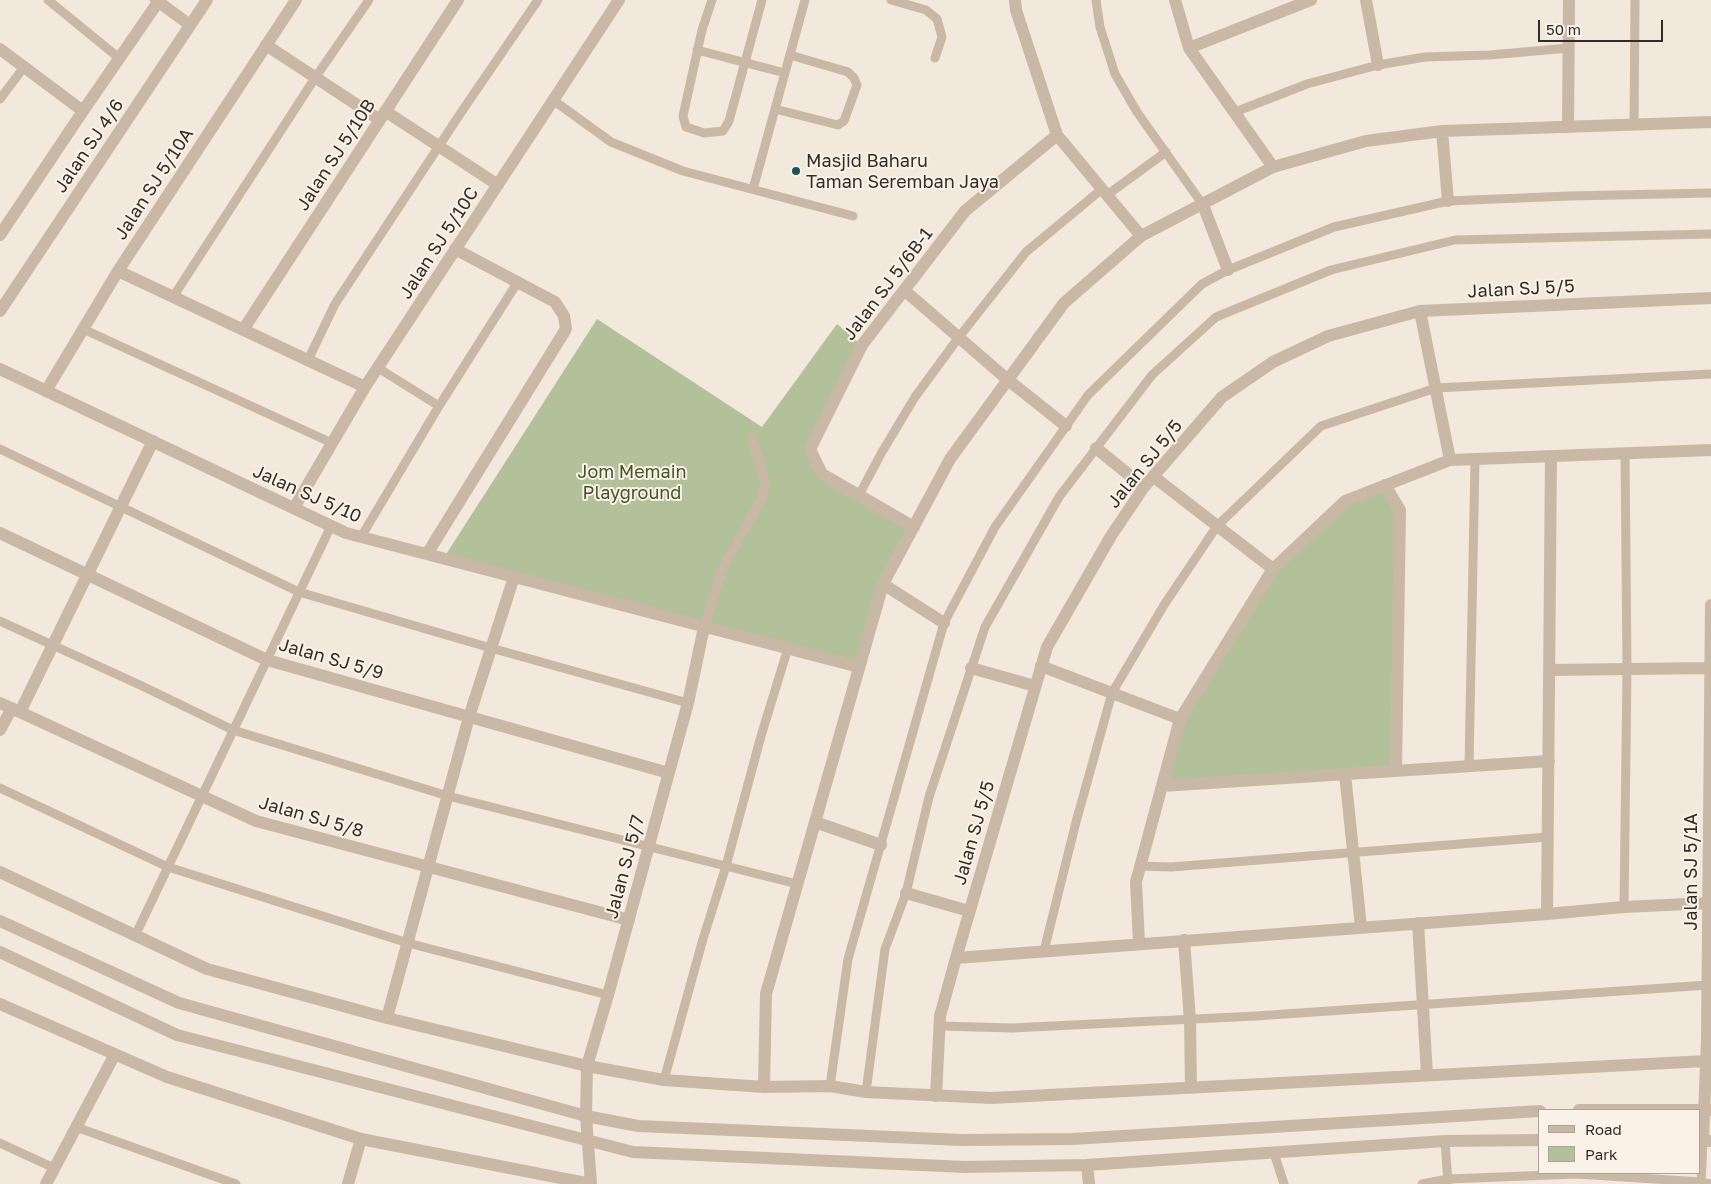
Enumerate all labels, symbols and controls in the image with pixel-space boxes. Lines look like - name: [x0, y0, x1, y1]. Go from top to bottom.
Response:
- scale bar: [1541, 10, 1666, 42]
- text: 50 m: [1546, 20, 1581, 38]
- street label: Jalan SJ 4/6: [50, 95, 128, 197]
- street label: Jalan SJ 5/10B: [292, 95, 380, 215]
- street label: Jalan SJ 5/10A: [110, 124, 198, 244]
- place label: Masjid Baharu Taman Seremban Jaya: [806, 150, 999, 192]
- marker: Masjid Baharu Taman Seremban Jaya: [790, 165, 802, 177]
- street label: Jalan SJ 5/10C: [395, 183, 483, 303]
- street label: Jalan SJ 5/6B-1: [839, 223, 937, 345]
- street label: Jalan SJ 5/5: [1467, 275, 1575, 303]
- street label: Jalan SJ 5/5: [1103, 416, 1187, 512]
- street label: Jalan SJ 5/10: [249, 460, 365, 528]
- park label: Jom Memain Playground: [577, 461, 687, 504]
- street label: Jalan SJ 5/9: [276, 634, 386, 684]
- street label: Jalan SJ 5/5: [949, 779, 999, 887]
- street label: Jalan SJ 5/8: [256, 792, 366, 842]
- street label: Jalan SJ 5/7: [601, 813, 649, 921]
- street label: Jalan SJ 5/1A: [1680, 813, 1702, 931]
- legend: [1538, 1109, 1701, 1174]
- text: Road: [1585, 1120, 1622, 1138]
- text: Park: [1585, 1145, 1617, 1163]

